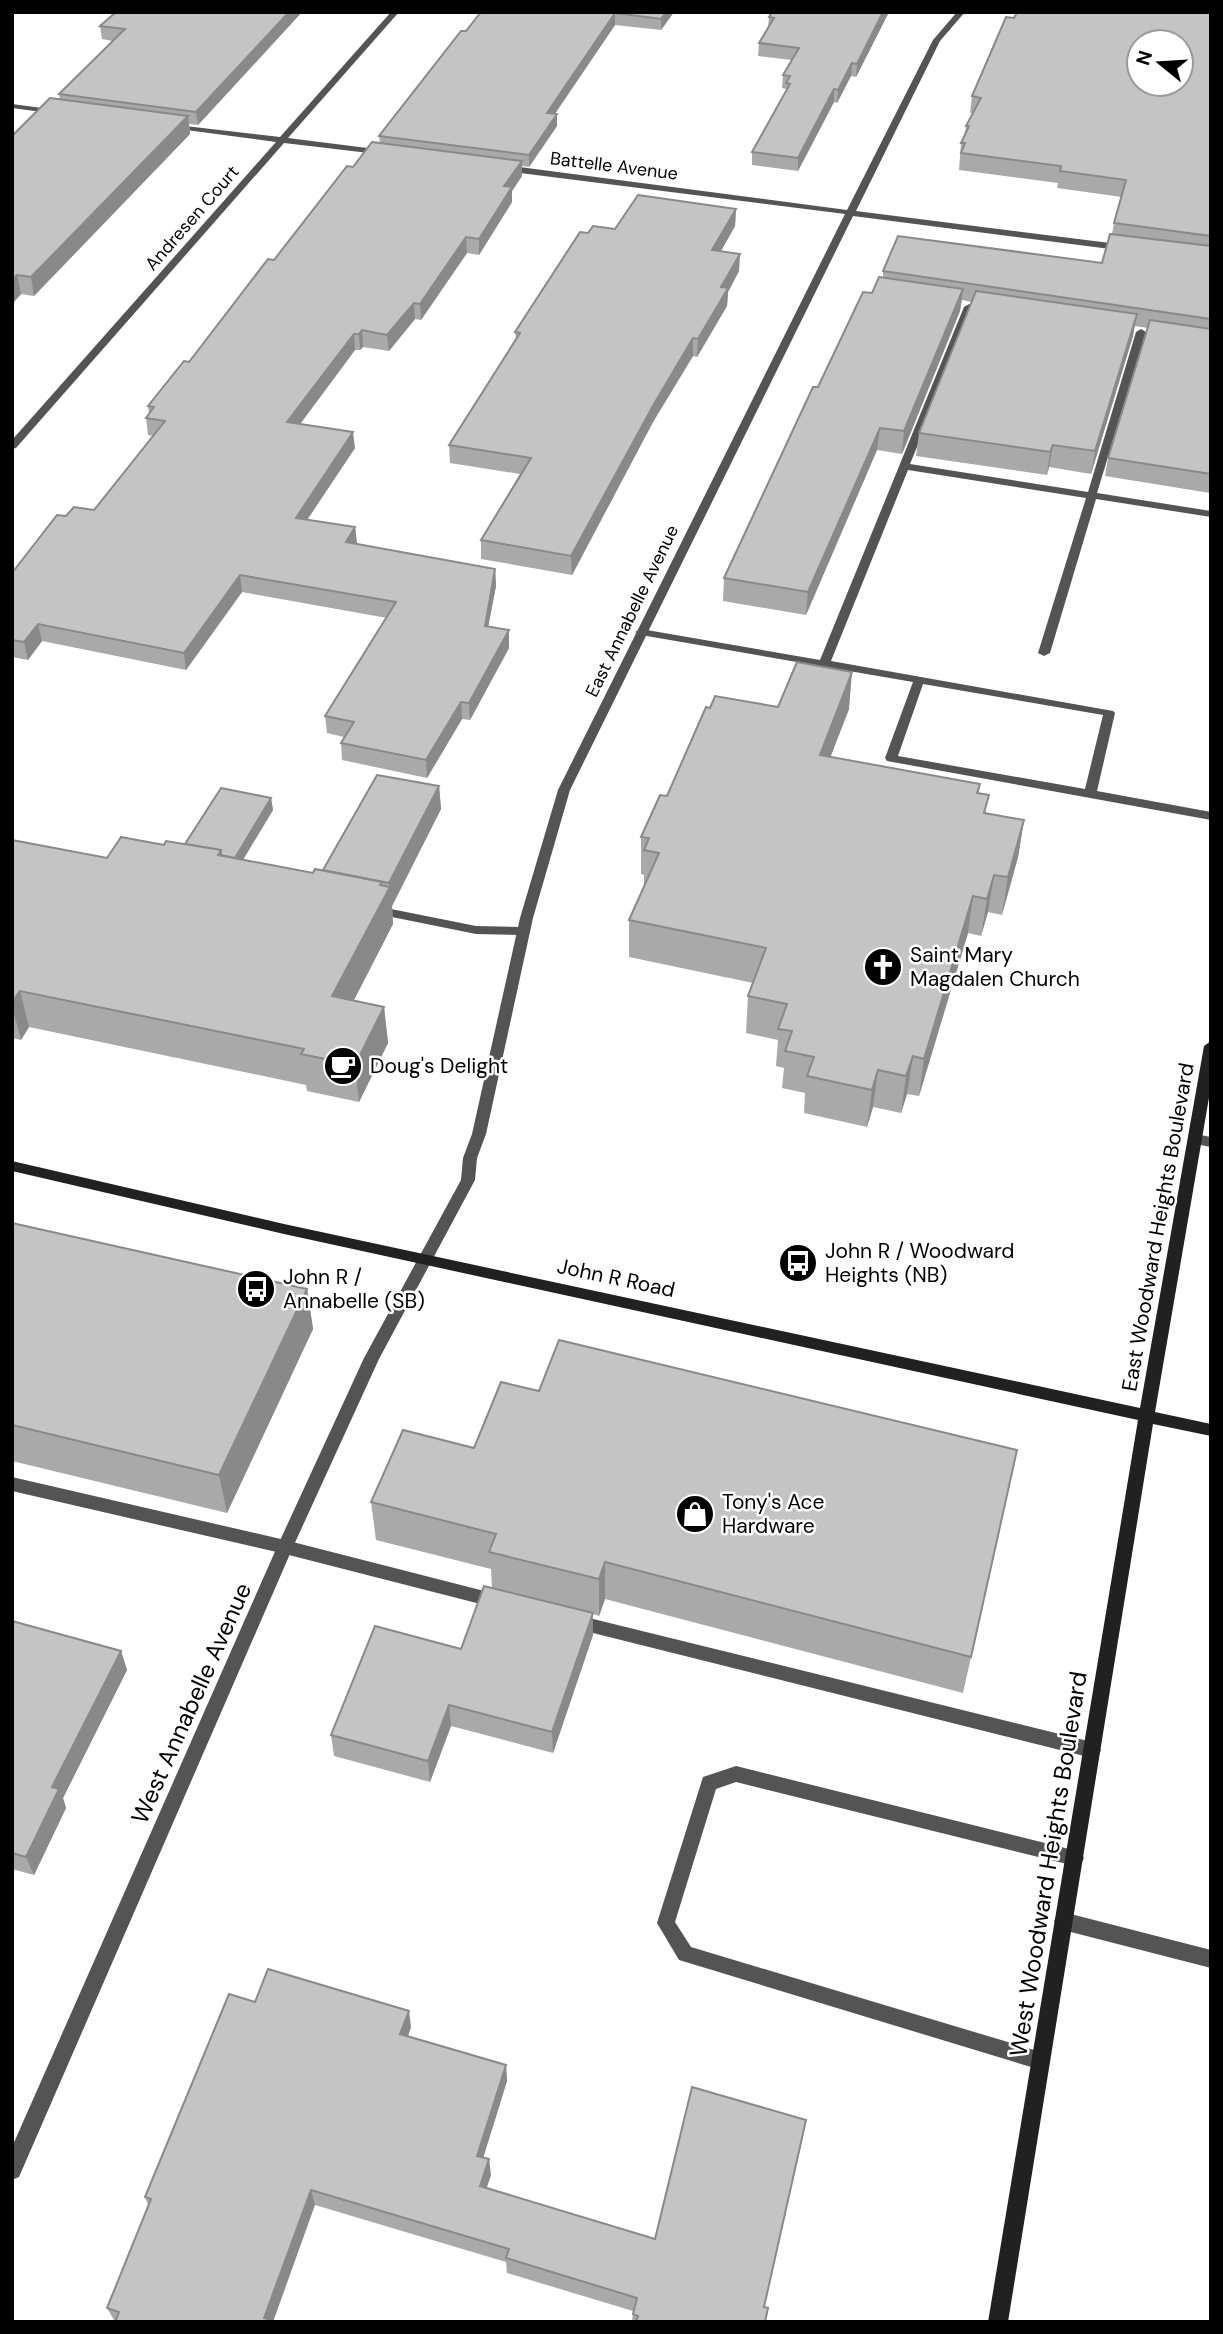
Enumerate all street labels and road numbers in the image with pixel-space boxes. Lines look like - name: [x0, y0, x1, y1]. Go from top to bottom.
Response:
- street label: Battelle Avenue: [549, 146, 679, 186]
- street label: Andresen Court: [140, 160, 244, 276]
- street label: East Annabelle Avenue: [580, 521, 684, 701]
- street label: East Woodward Heights Boulevard: [1115, 1061, 1201, 1393]
- street label: John R Road: [555, 1252, 677, 1304]
- street label: West Annabelle Avenue: [124, 1578, 258, 1828]
- street label: West Woodward Heights Boulevard: [1002, 1669, 1094, 2059]

